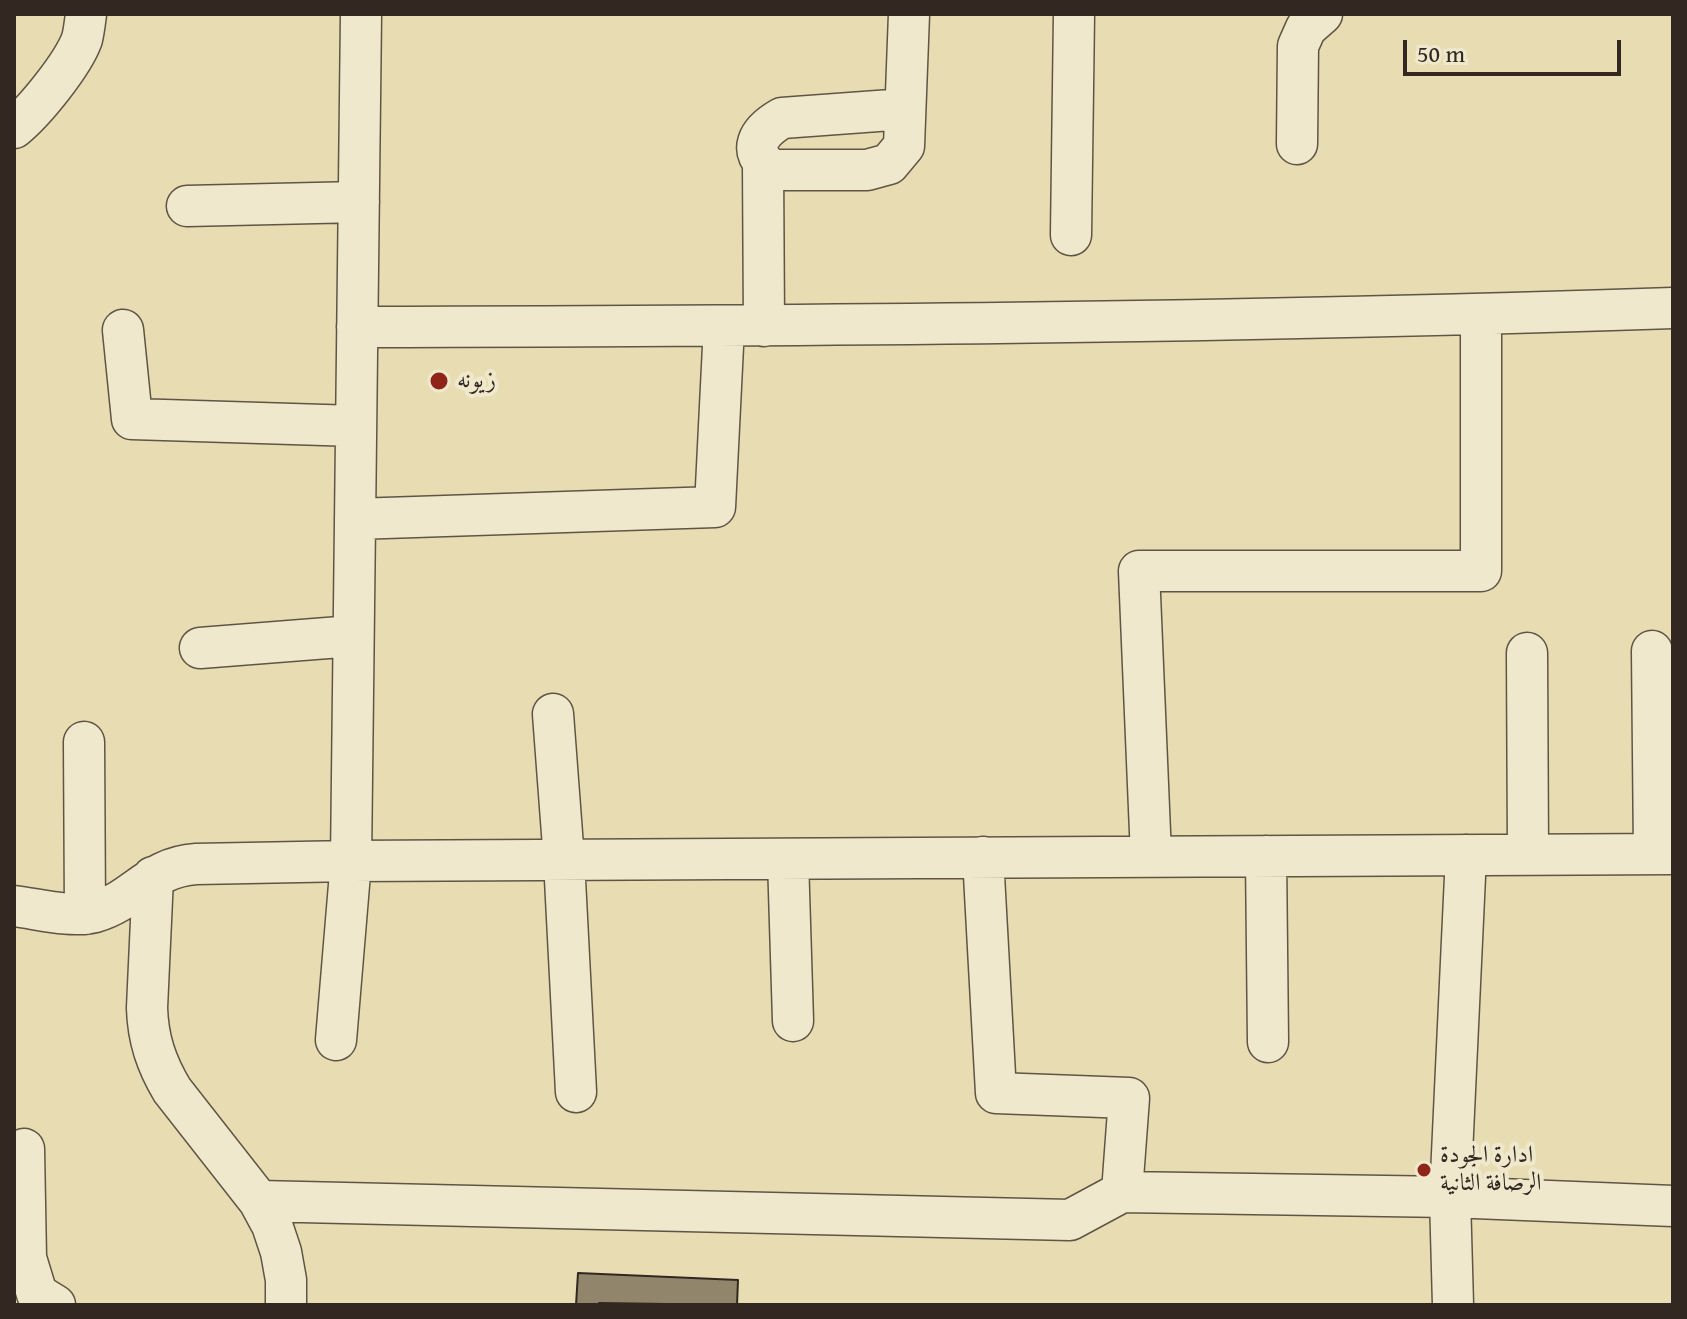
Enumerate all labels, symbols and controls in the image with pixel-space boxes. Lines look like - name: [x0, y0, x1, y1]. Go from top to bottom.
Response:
- scale bar: [1407, 24, 1625, 74]
- text: 50 m: [1417, 36, 1465, 71]
- place label: زيونه: [457, 367, 496, 395]
- marker: زيونه: [428, 370, 450, 392]
- place label: ادارة الجودة الرصافة الثانية: [1440, 1142, 1542, 1198]
- marker: ادارة الجودة الرصافة الثانية: [1415, 1161, 1433, 1179]

